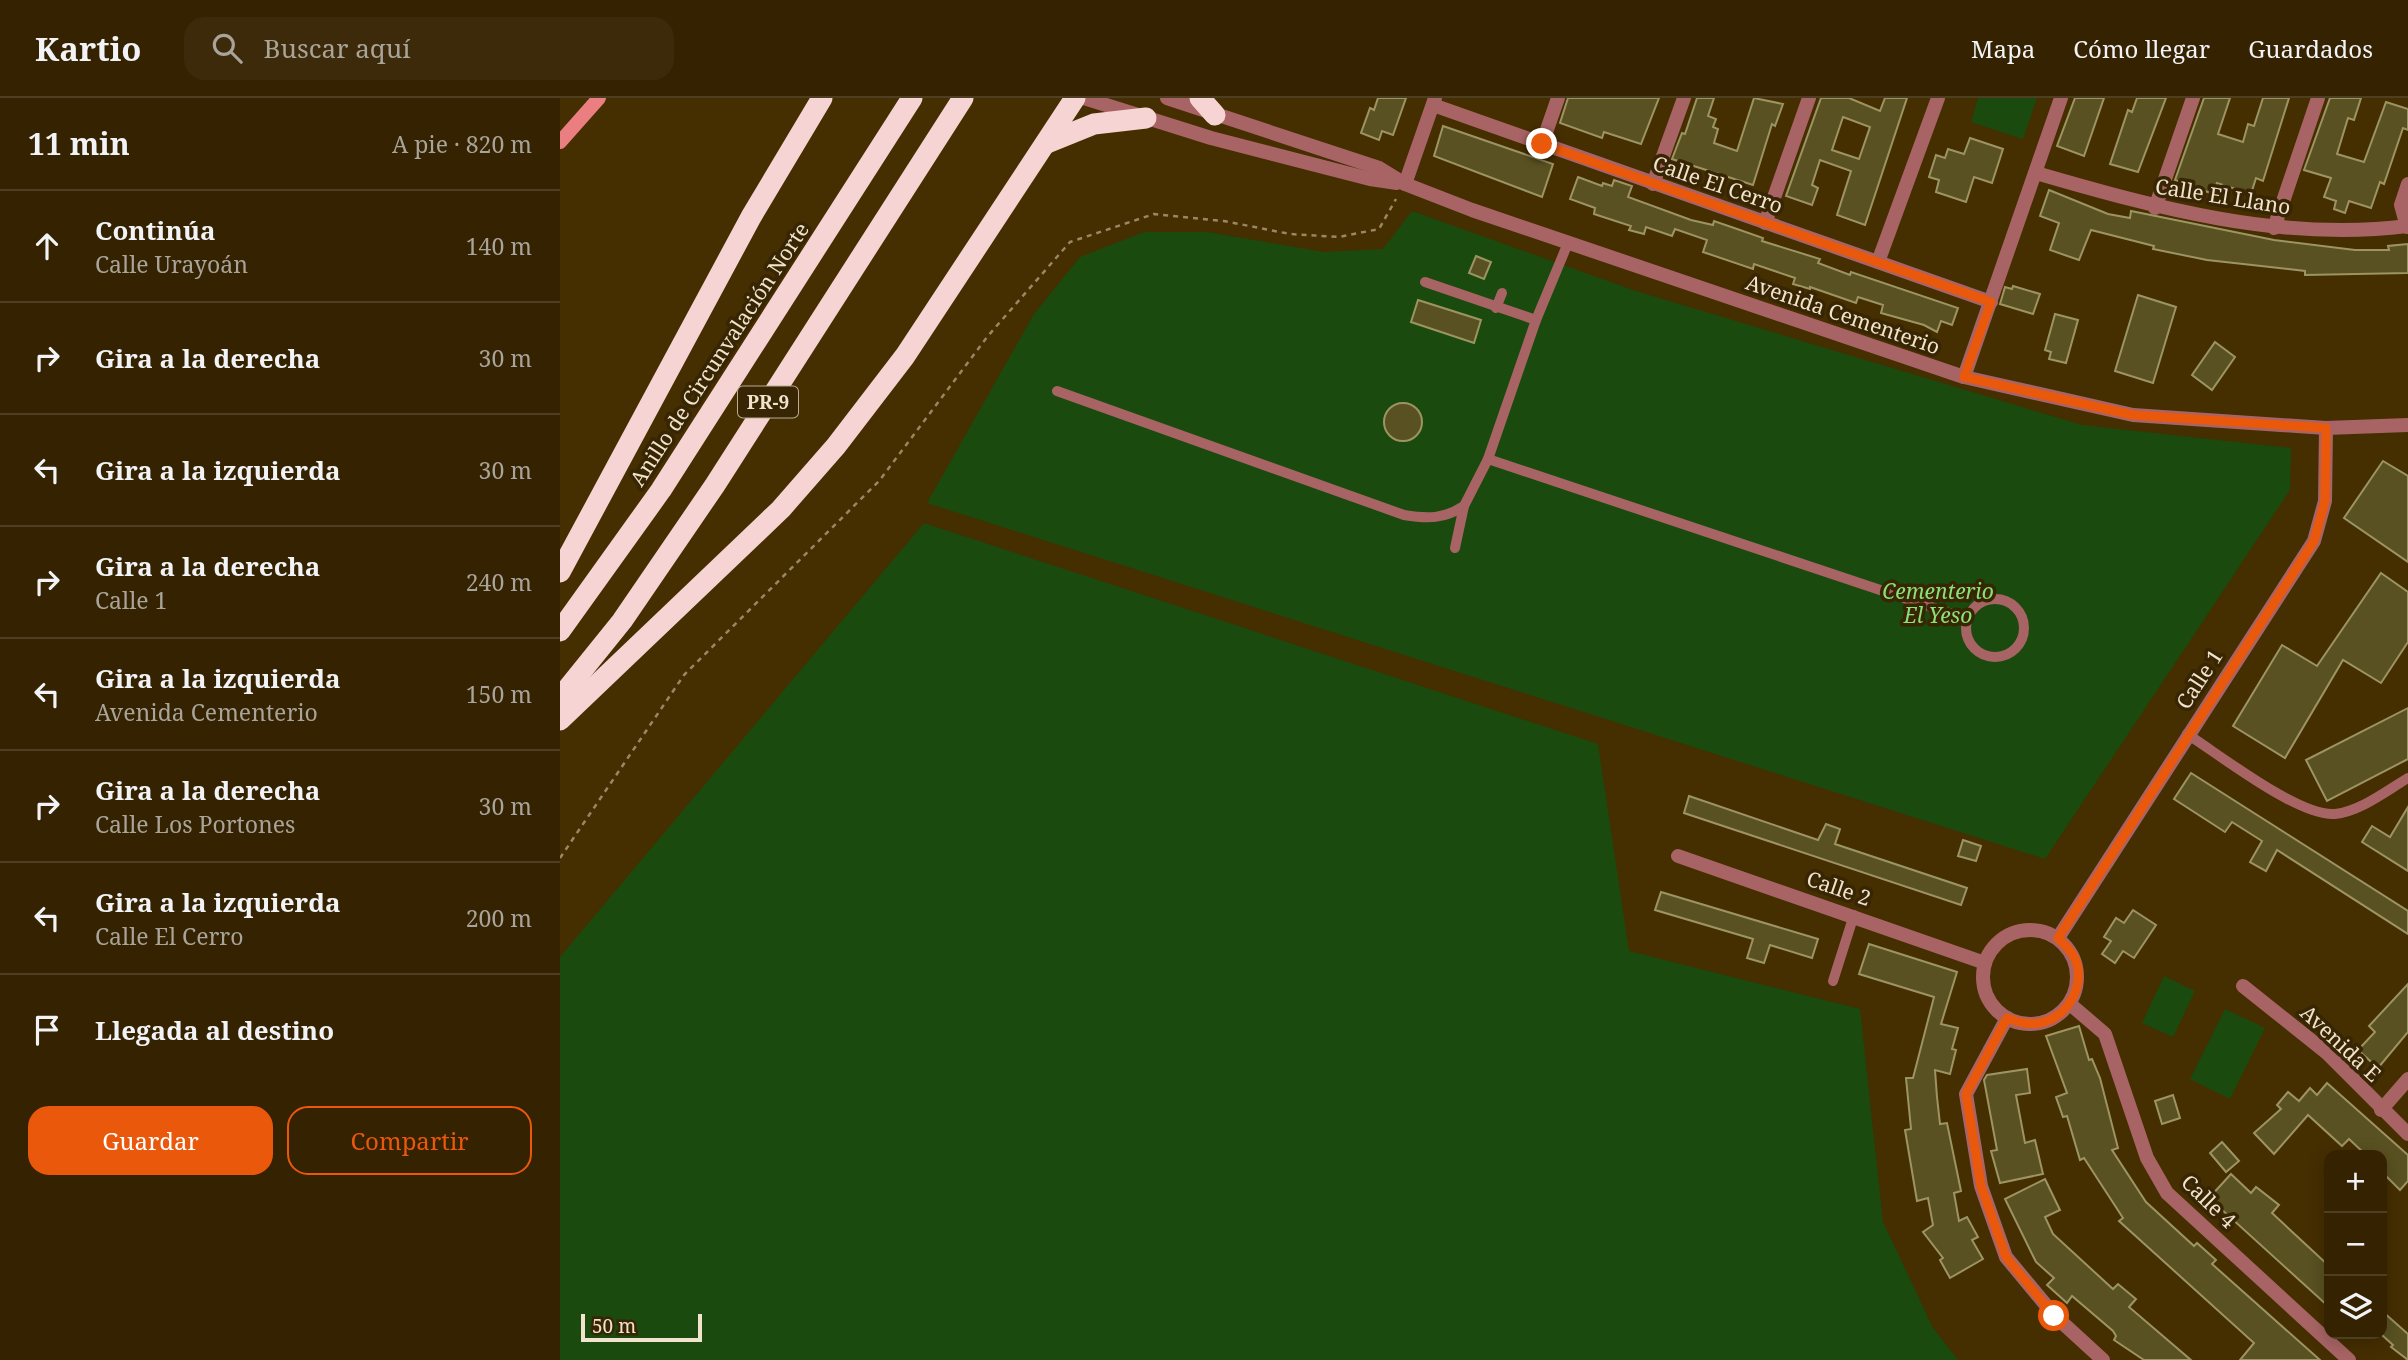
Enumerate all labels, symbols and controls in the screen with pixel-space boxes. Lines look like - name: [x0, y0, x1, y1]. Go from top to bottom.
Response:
- search box: [184, 17, 674, 80]
- text: Kartio: [35, 26, 142, 71]
- icon: search: [208, 29, 246, 67]
- text: Buscar aquí: [264, 30, 411, 66]
- text: Mapa: [1971, 32, 2035, 65]
- text: Cómo llegar: [2073, 32, 2210, 65]
- text: Guardados: [2248, 32, 2373, 65]
- text: 11 min: [28, 123, 130, 164]
- text: A pie · 820 m: [392, 128, 532, 160]
- route end: [1526, 128, 1557, 159]
- street label: Calle El Cerro: [1649, 149, 1787, 219]
- street label: Calle El Llano: [2153, 171, 2293, 221]
- text: Continúa: [95, 212, 216, 248]
- street label: Anillo de Circunvalación Norte: [623, 217, 815, 491]
- icon: ahead: [28, 227, 66, 265]
- text: 140 m: [466, 230, 532, 262]
- text: Calle Urayoán: [95, 248, 248, 280]
- street label: Avenida Cementerio: [1742, 268, 1944, 360]
- icon: right: [28, 339, 66, 377]
- text: Gira a la derecha: [95, 340, 320, 376]
- text: 30 m: [479, 342, 532, 374]
- road number: PR-9: [738, 386, 798, 418]
- icon: left: [28, 451, 66, 489]
- text: Gira a la izquierda: [95, 452, 341, 488]
- text: 30 m: [479, 454, 532, 486]
- text: Gira a la derecha: [95, 548, 320, 584]
- icon: right: [28, 563, 66, 601]
- text: 240 m: [466, 566, 532, 598]
- park label: Cementerio El Yeso: [1882, 577, 1994, 629]
- text: Calle 1: [95, 584, 167, 616]
- street label: Calle 1: [2169, 644, 2229, 714]
- text: Gira a la izquierda: [95, 660, 341, 696]
- icon: left: [28, 675, 66, 713]
- text: 150 m: [466, 678, 532, 710]
- text: Avenida Cementerio: [95, 696, 318, 728]
- text: Gira a la derecha: [95, 772, 320, 808]
- icon: right: [28, 787, 66, 825]
- text: 30 m: [479, 790, 532, 822]
- text: Calle Los Portones: [95, 808, 295, 840]
- street label: Calle 2: [1803, 864, 1875, 912]
- text: Gira a la izquierda: [95, 884, 341, 920]
- icon: left: [28, 899, 66, 937]
- text: 200 m: [466, 902, 532, 934]
- text: Calle El Cerro: [95, 920, 243, 952]
- street label: Avenida E: [2295, 999, 2387, 1087]
- icon: arrive: [28, 1011, 66, 1049]
- text: Llegada al destino: [95, 1012, 334, 1048]
- button: Guardar: [28, 1106, 273, 1175]
- button: Compartir: [287, 1106, 532, 1175]
- map controls: [2324, 1150, 2387, 1339]
- button: +: [2324, 1150, 2387, 1213]
- street label: Calle 4: [2175, 1168, 2243, 1234]
- button: −: [2324, 1213, 2387, 1276]
- button: layers: [2324, 1276, 2387, 1339]
- route start: [2038, 1300, 2069, 1331]
- scale bar: [581, 1311, 702, 1343]
- text: 50 m: [592, 1313, 636, 1339]

